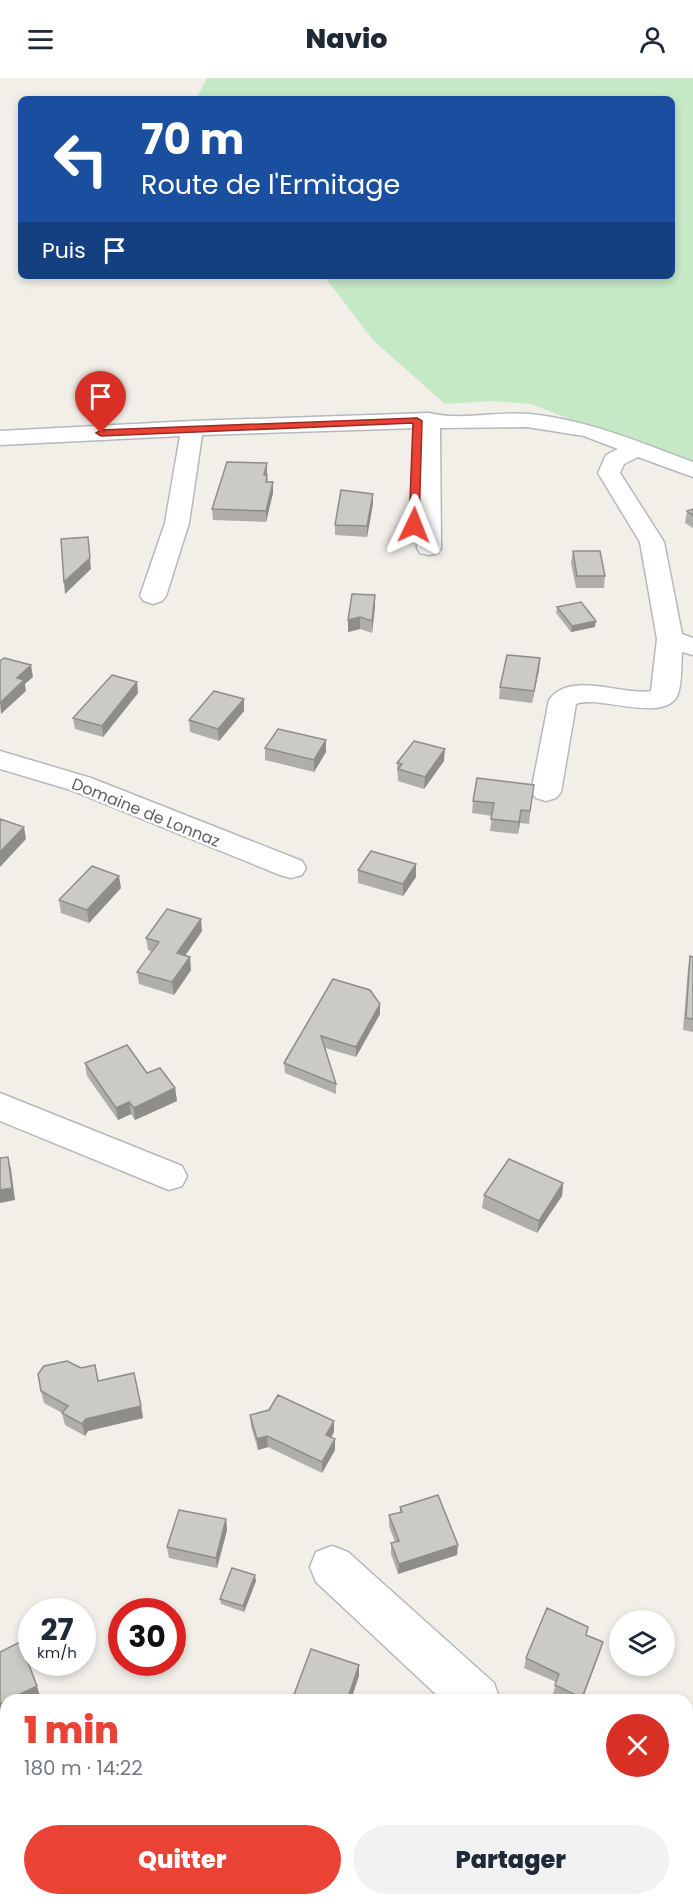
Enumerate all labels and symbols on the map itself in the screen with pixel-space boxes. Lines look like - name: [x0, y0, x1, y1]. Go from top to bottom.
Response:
- pin: [75, 371, 126, 433]
- position arrow: [382, 493, 446, 557]
- street label: Domaine de Lonnaz: [68, 772, 223, 853]
- speed limit sign: 30: [108, 1598, 186, 1676]

